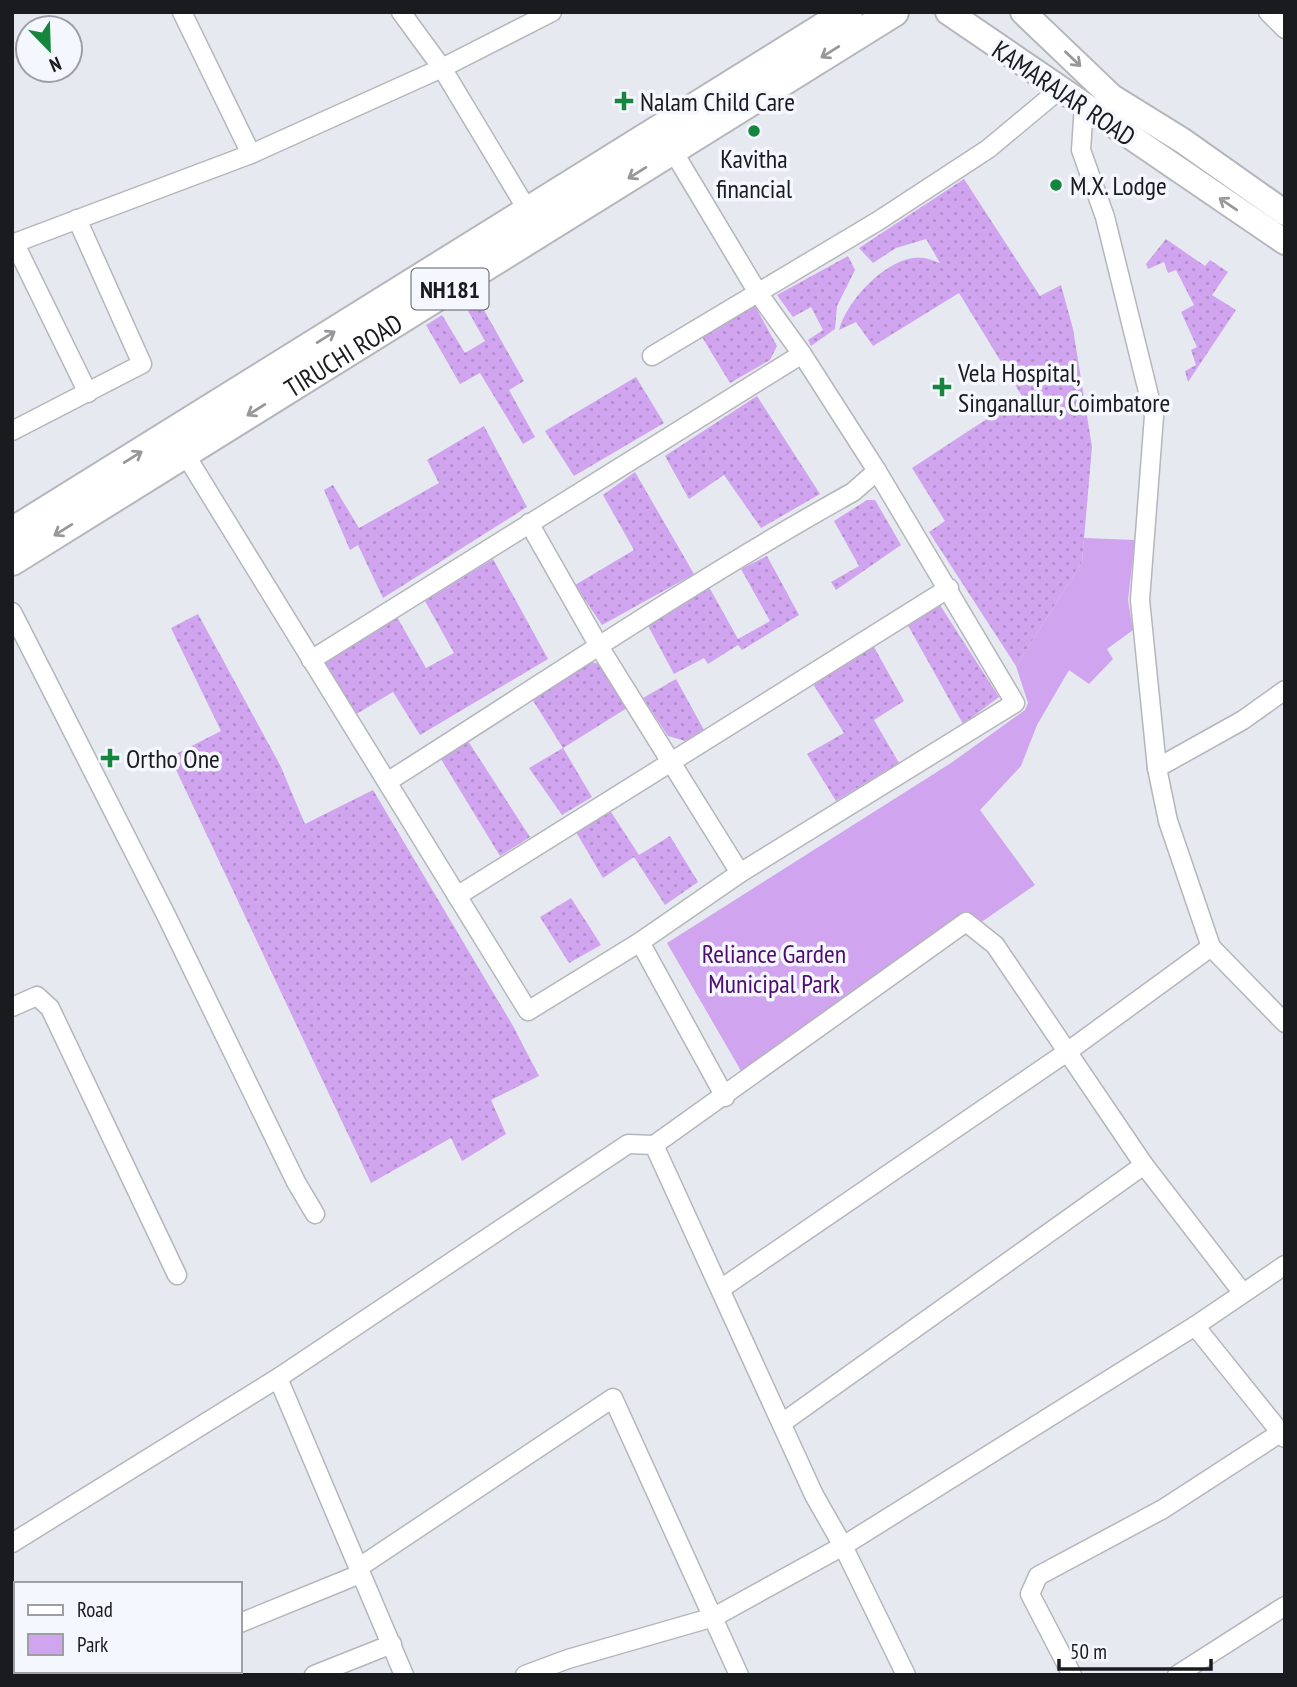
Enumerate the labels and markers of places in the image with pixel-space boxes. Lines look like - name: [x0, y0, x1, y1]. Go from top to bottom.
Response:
- place label: Nalam Child Care: [640, 85, 795, 118]
- marker: Nalam Child Care: [614, 91, 634, 111]
- marker: Kavitha financial: [746, 123, 762, 139]
- place label: Kavitha financial: [716, 142, 792, 205]
- place label: M.X. Lodge: [1070, 169, 1167, 202]
- marker: M.X. Lodge: [1048, 177, 1064, 193]
- place label: Vela Hospital, Singanallur, Coimbatore: [957, 356, 1170, 419]
- marker: Vela Hospital, Singanallur, Coimbatore: [932, 377, 952, 397]
- place label: Ortho One: [126, 742, 220, 775]
- marker: Ortho One: [100, 748, 120, 768]

